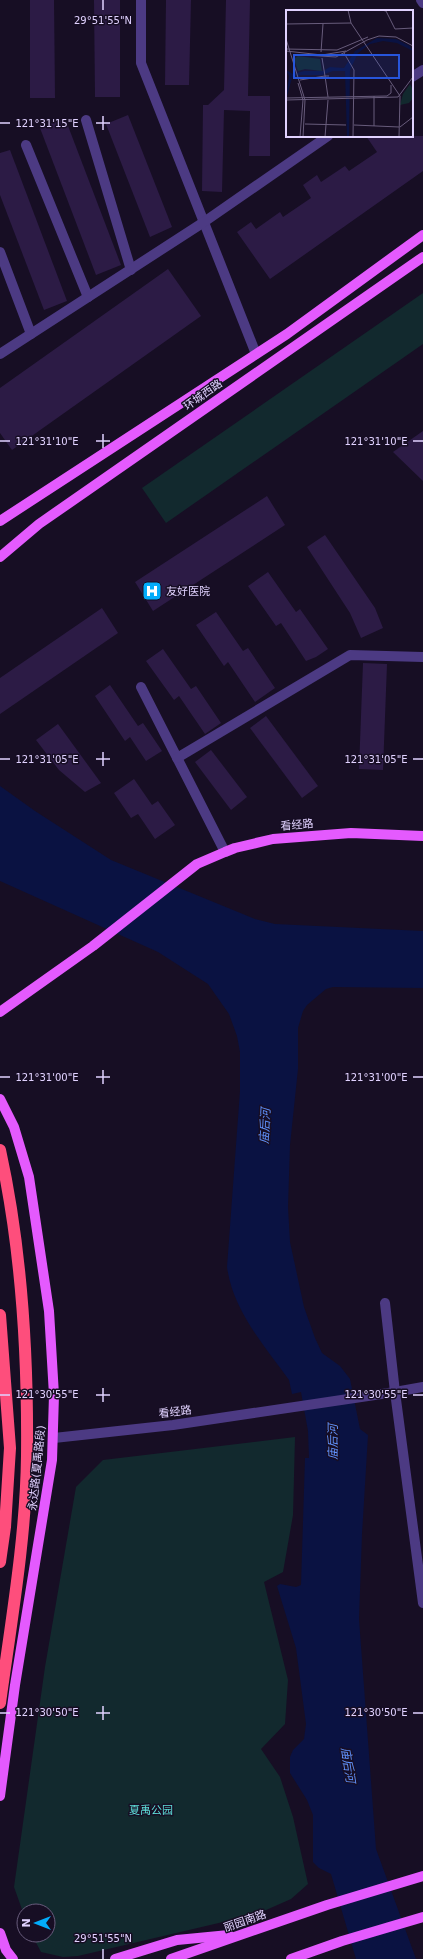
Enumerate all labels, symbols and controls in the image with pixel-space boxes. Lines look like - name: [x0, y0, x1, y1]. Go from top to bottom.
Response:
- inset map: [286, 10, 413, 137]
- text: 29°51'55"N: [74, 15, 132, 26]
- text: 121°31'15"E: [15, 118, 79, 129]
- street label: 环城西路: [181, 377, 225, 413]
- text: 121°31'10"E: [15, 436, 79, 447]
- text: 121°31'10"E: [344, 436, 408, 447]
- hospital icon: 友好医院: [141, 580, 163, 602]
- place label: 友好医院: [166, 585, 210, 598]
- text: 121°31'05"E: [15, 754, 79, 765]
- text: 121°31'05"E: [344, 754, 408, 765]
- street label: 看经路: [280, 817, 314, 833]
- text: 121°31'00"E: [15, 1072, 79, 1083]
- text: 121°31'00"E: [344, 1072, 408, 1083]
- water label: 庙后河: [257, 1106, 273, 1144]
- text: 121°30'55"E: [15, 1389, 79, 1400]
- text: 121°30'55"E: [344, 1389, 408, 1400]
- street label: 看经路: [158, 1404, 192, 1420]
- water label: 庙后河: [326, 1422, 340, 1460]
- street label: 永达路(夏禹路段): [26, 1425, 48, 1511]
- text: 121°30'50"E: [15, 1707, 79, 1718]
- text: 121°30'50"E: [344, 1707, 408, 1718]
- water label: 庙后河: [338, 1746, 358, 1786]
- park label: 夏禹公园: [129, 1804, 173, 1817]
- north arrow: [16, 1903, 56, 1943]
- street label: 丽园南路: [222, 1908, 268, 1934]
- text: N: [20, 1918, 33, 1928]
- text: 29°51'55"N: [74, 1933, 132, 1944]

